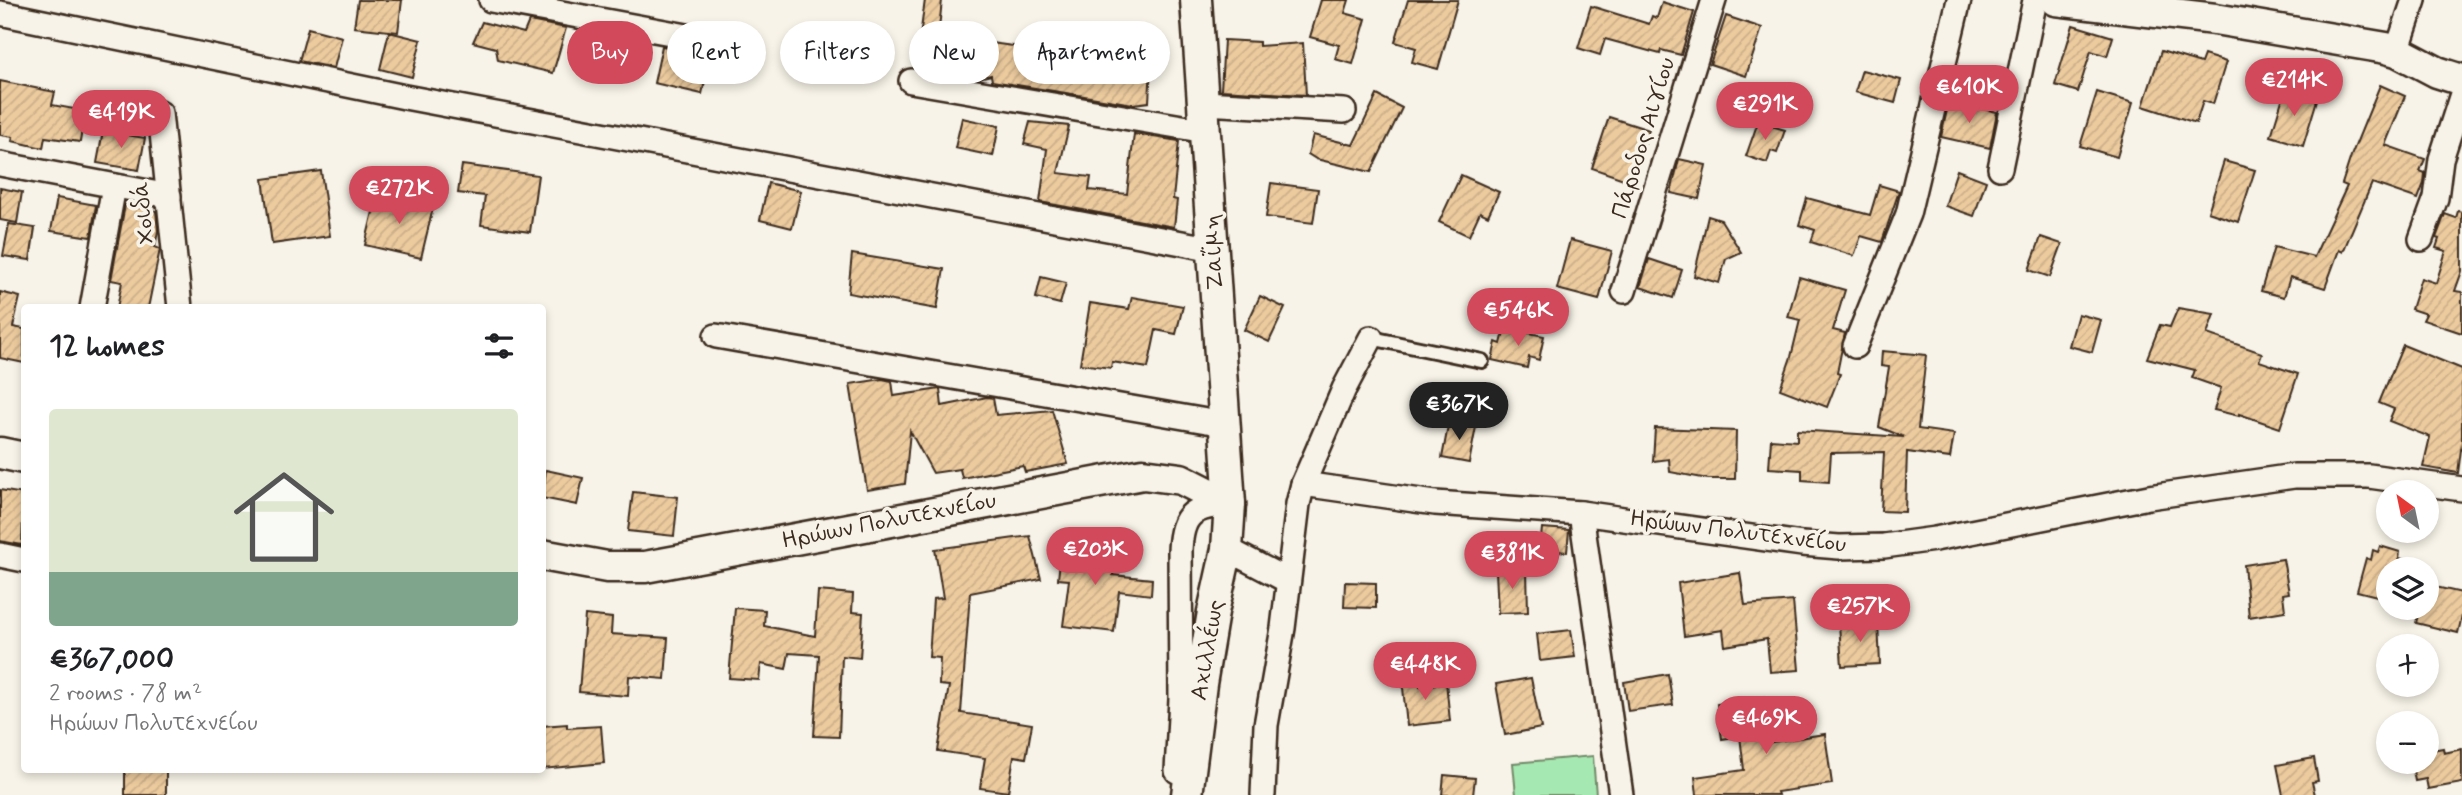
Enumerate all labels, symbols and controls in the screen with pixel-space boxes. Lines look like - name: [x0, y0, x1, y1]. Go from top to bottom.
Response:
- chip: Buy: [567, 21, 653, 84]
- chip: Rent: [667, 21, 766, 84]
- chip: Filters: [780, 21, 895, 84]
- chip: New: [909, 21, 999, 84]
- chip: Apartment: [1013, 21, 1170, 84]
- street label: Πάροδος Αιγίου: [1605, 54, 1683, 222]
- pin: €214K: [2245, 58, 2343, 118]
- pin: €610K: [1920, 66, 2018, 125]
- text: €214K: [2261, 66, 2327, 96]
- text: €610K: [1936, 73, 2002, 103]
- pin: €291K: [1716, 82, 1814, 142]
- pin: €419K: [72, 90, 170, 150]
- text: €291K: [1732, 90, 1798, 120]
- text: €419K: [88, 98, 154, 128]
- pin: €272K: [350, 166, 448, 226]
- text: €272K: [365, 174, 433, 204]
- street label: Χοιδά: [125, 180, 163, 246]
- street label: Ζαΐμη: [1197, 213, 1231, 291]
- pin: €546K: [1469, 288, 1567, 348]
- text: €546K: [1483, 296, 1553, 326]
- text: 12 homes: [49, 327, 165, 366]
- icon: filters: [480, 327, 518, 365]
- pin: €367K: [1410, 382, 1508, 442]
- text: €367K: [1425, 390, 1493, 420]
- icon: home: [221, 454, 347, 580]
- north arrow: [2376, 480, 2440, 542]
- map controls: [2376, 480, 2439, 774]
- street label: Ηρώων Πολυτεχνείου: [779, 485, 999, 557]
- street label: Ηρώων Πολυτεχνείου: [1628, 503, 1848, 561]
- pin: €203K: [1046, 528, 1144, 587]
- pin: €381K: [1463, 532, 1561, 591]
- text: €203K: [1062, 535, 1128, 565]
- text: €381K: [1480, 539, 1544, 569]
- button: layers: [2376, 557, 2439, 620]
- pin: €257K: [1811, 584, 1909, 644]
- text: €257K: [1826, 592, 1894, 622]
- street label: Αχιλλέως: [1183, 597, 1232, 703]
- button: +: [2376, 634, 2439, 697]
- text: €367,000: [49, 640, 174, 679]
- pin: €448K: [1376, 642, 1474, 702]
- text: €448K: [1389, 650, 1461, 680]
- text: 2 rooms · 78 m²: [49, 679, 202, 709]
- pin: €469K: [1717, 696, 1815, 756]
- text: €469K: [1731, 704, 1801, 734]
- text: Ηρώων Πολυτεχνείου: [49, 709, 258, 739]
- button: −: [2376, 711, 2439, 774]

